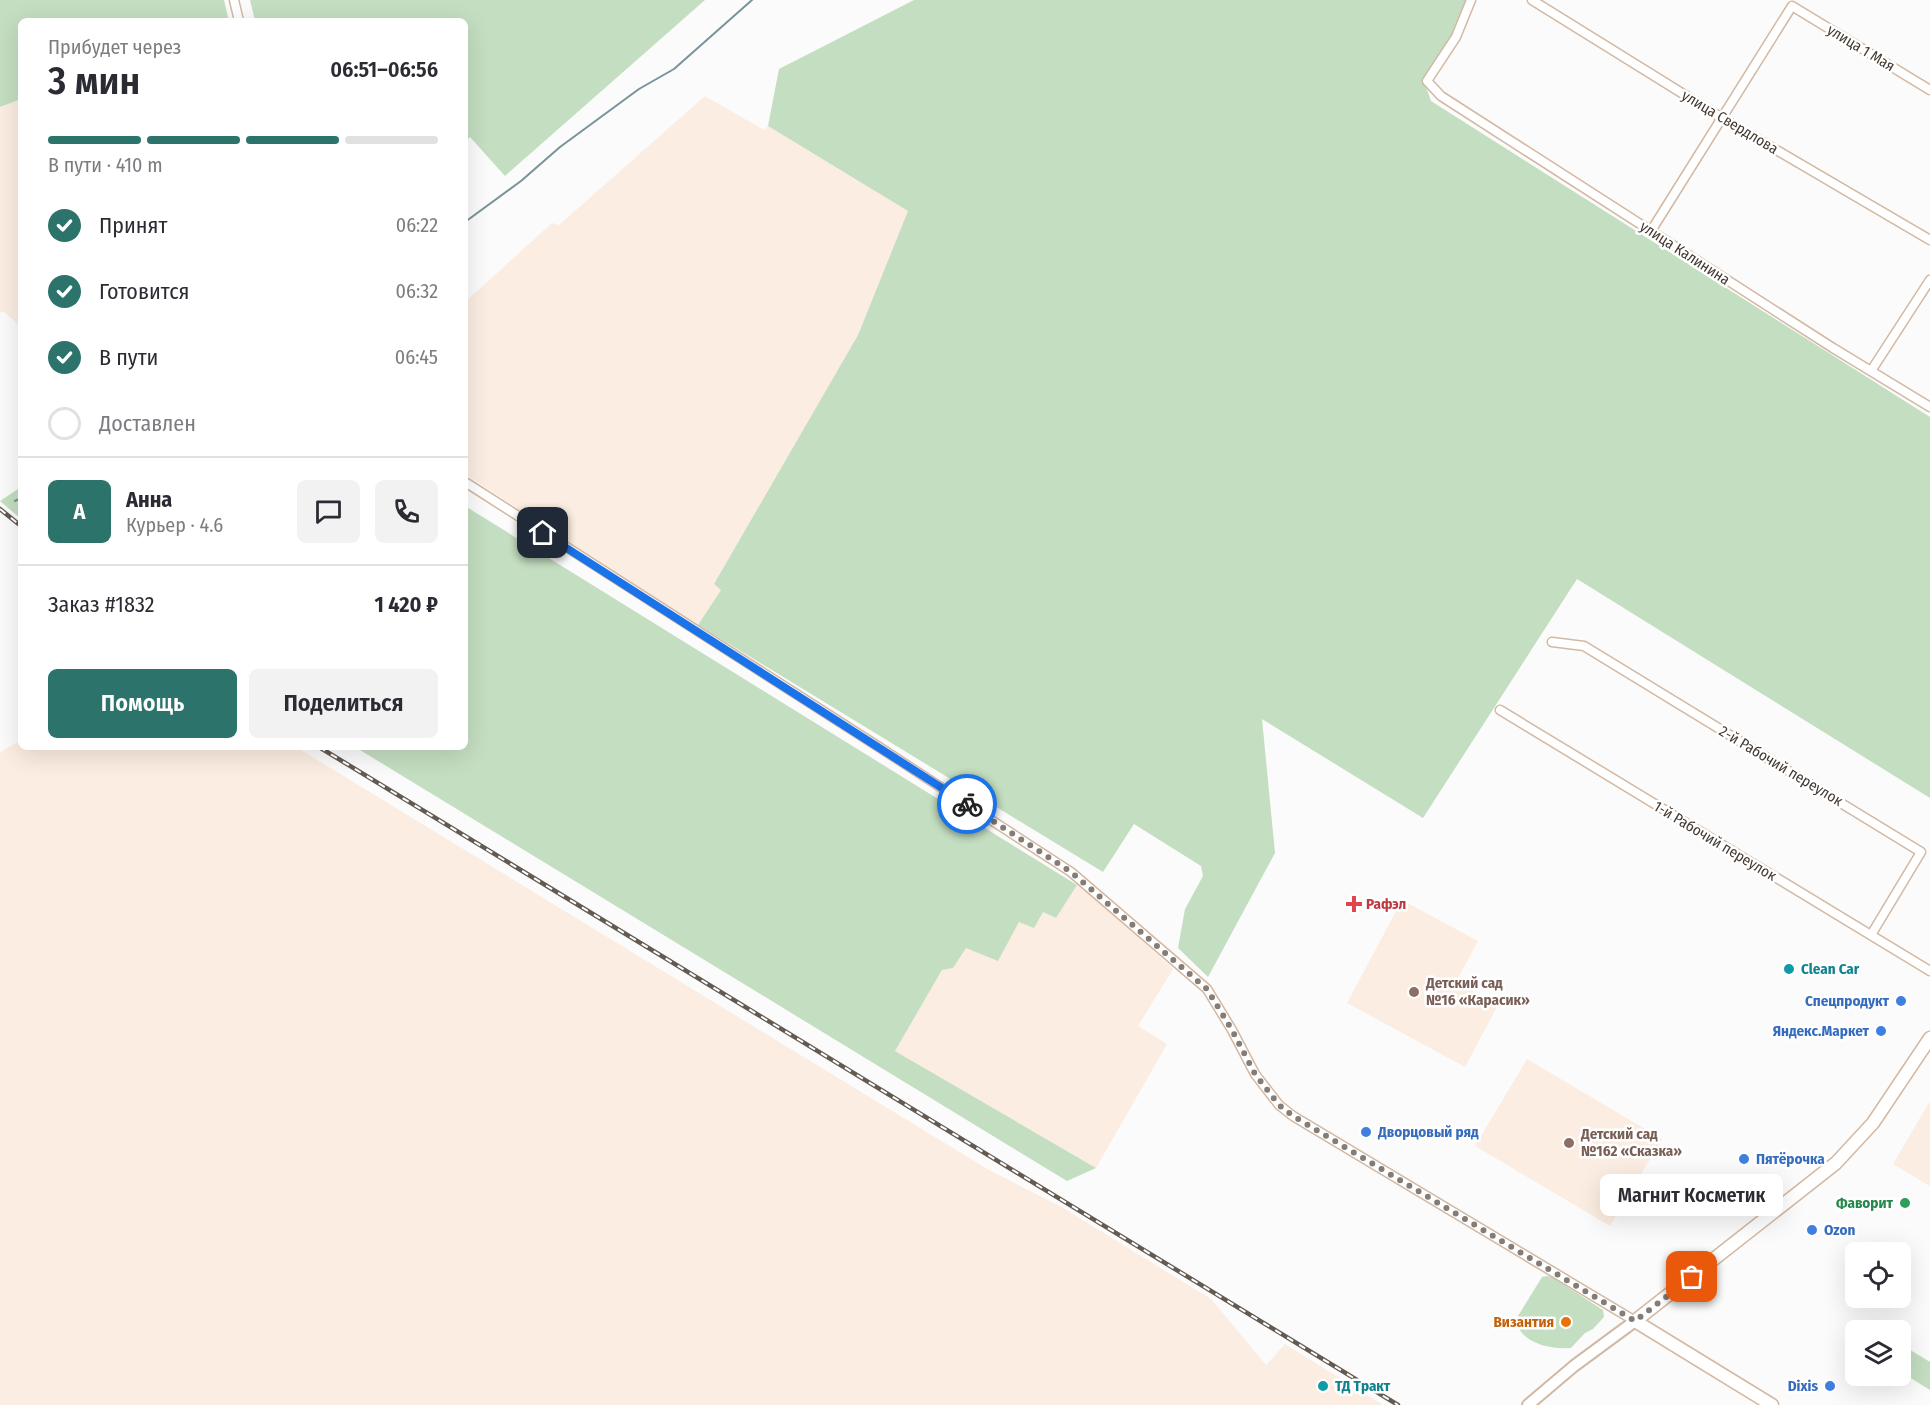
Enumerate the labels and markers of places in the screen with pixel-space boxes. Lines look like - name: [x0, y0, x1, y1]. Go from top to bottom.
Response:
- pin: [517, 507, 568, 558]
- place label: Рафэл: [1366, 895, 1406, 913]
- marker: Рафэл: [1347, 897, 1361, 911]
- place label: Clean Car: [1801, 960, 1860, 978]
- marker: Clean Car: [1782, 962, 1796, 976]
- place label: Детский сад №16 «Карасик»: [1425, 974, 1530, 1009]
- marker: Детский сад №16 «Карасик»: [1407, 985, 1421, 999]
- place label: Спецпродукт: [1805, 992, 1890, 1010]
- marker: Спецпродукт: [1894, 994, 1908, 1008]
- place label: Яндекс.Маркет: [1773, 1022, 1870, 1040]
- marker: Яндекс.Маркет: [1874, 1024, 1888, 1038]
- place label: Дворцовый ряд: [1377, 1123, 1479, 1141]
- marker: Дворцовый ряд: [1359, 1125, 1373, 1139]
- place label: Детский сад №162 «Сказка»: [1580, 1125, 1682, 1160]
- marker: Детский сад №162 «Сказка»: [1562, 1136, 1576, 1150]
- place label: Пятёрочка: [1756, 1150, 1825, 1168]
- marker: Пятёрочка: [1737, 1152, 1751, 1166]
- callout: Магнит Косметик: [1600, 1175, 1784, 1217]
- place label: Фаворит: [1836, 1194, 1894, 1212]
- marker: Фаворит: [1898, 1196, 1912, 1210]
- place label: Ozon: [1824, 1221, 1855, 1239]
- marker: Ozon: [1805, 1223, 1819, 1237]
- pin: [1666, 1251, 1717, 1302]
- place label: Византия: [1493, 1313, 1554, 1331]
- marker: Византия: [1559, 1315, 1573, 1329]
- place label: ТД Тракт: [1335, 1377, 1391, 1395]
- place label: Dixis: [1788, 1377, 1818, 1395]
- marker: ТД Тракт: [1316, 1379, 1330, 1393]
- marker: Dixis: [1823, 1379, 1837, 1393]

